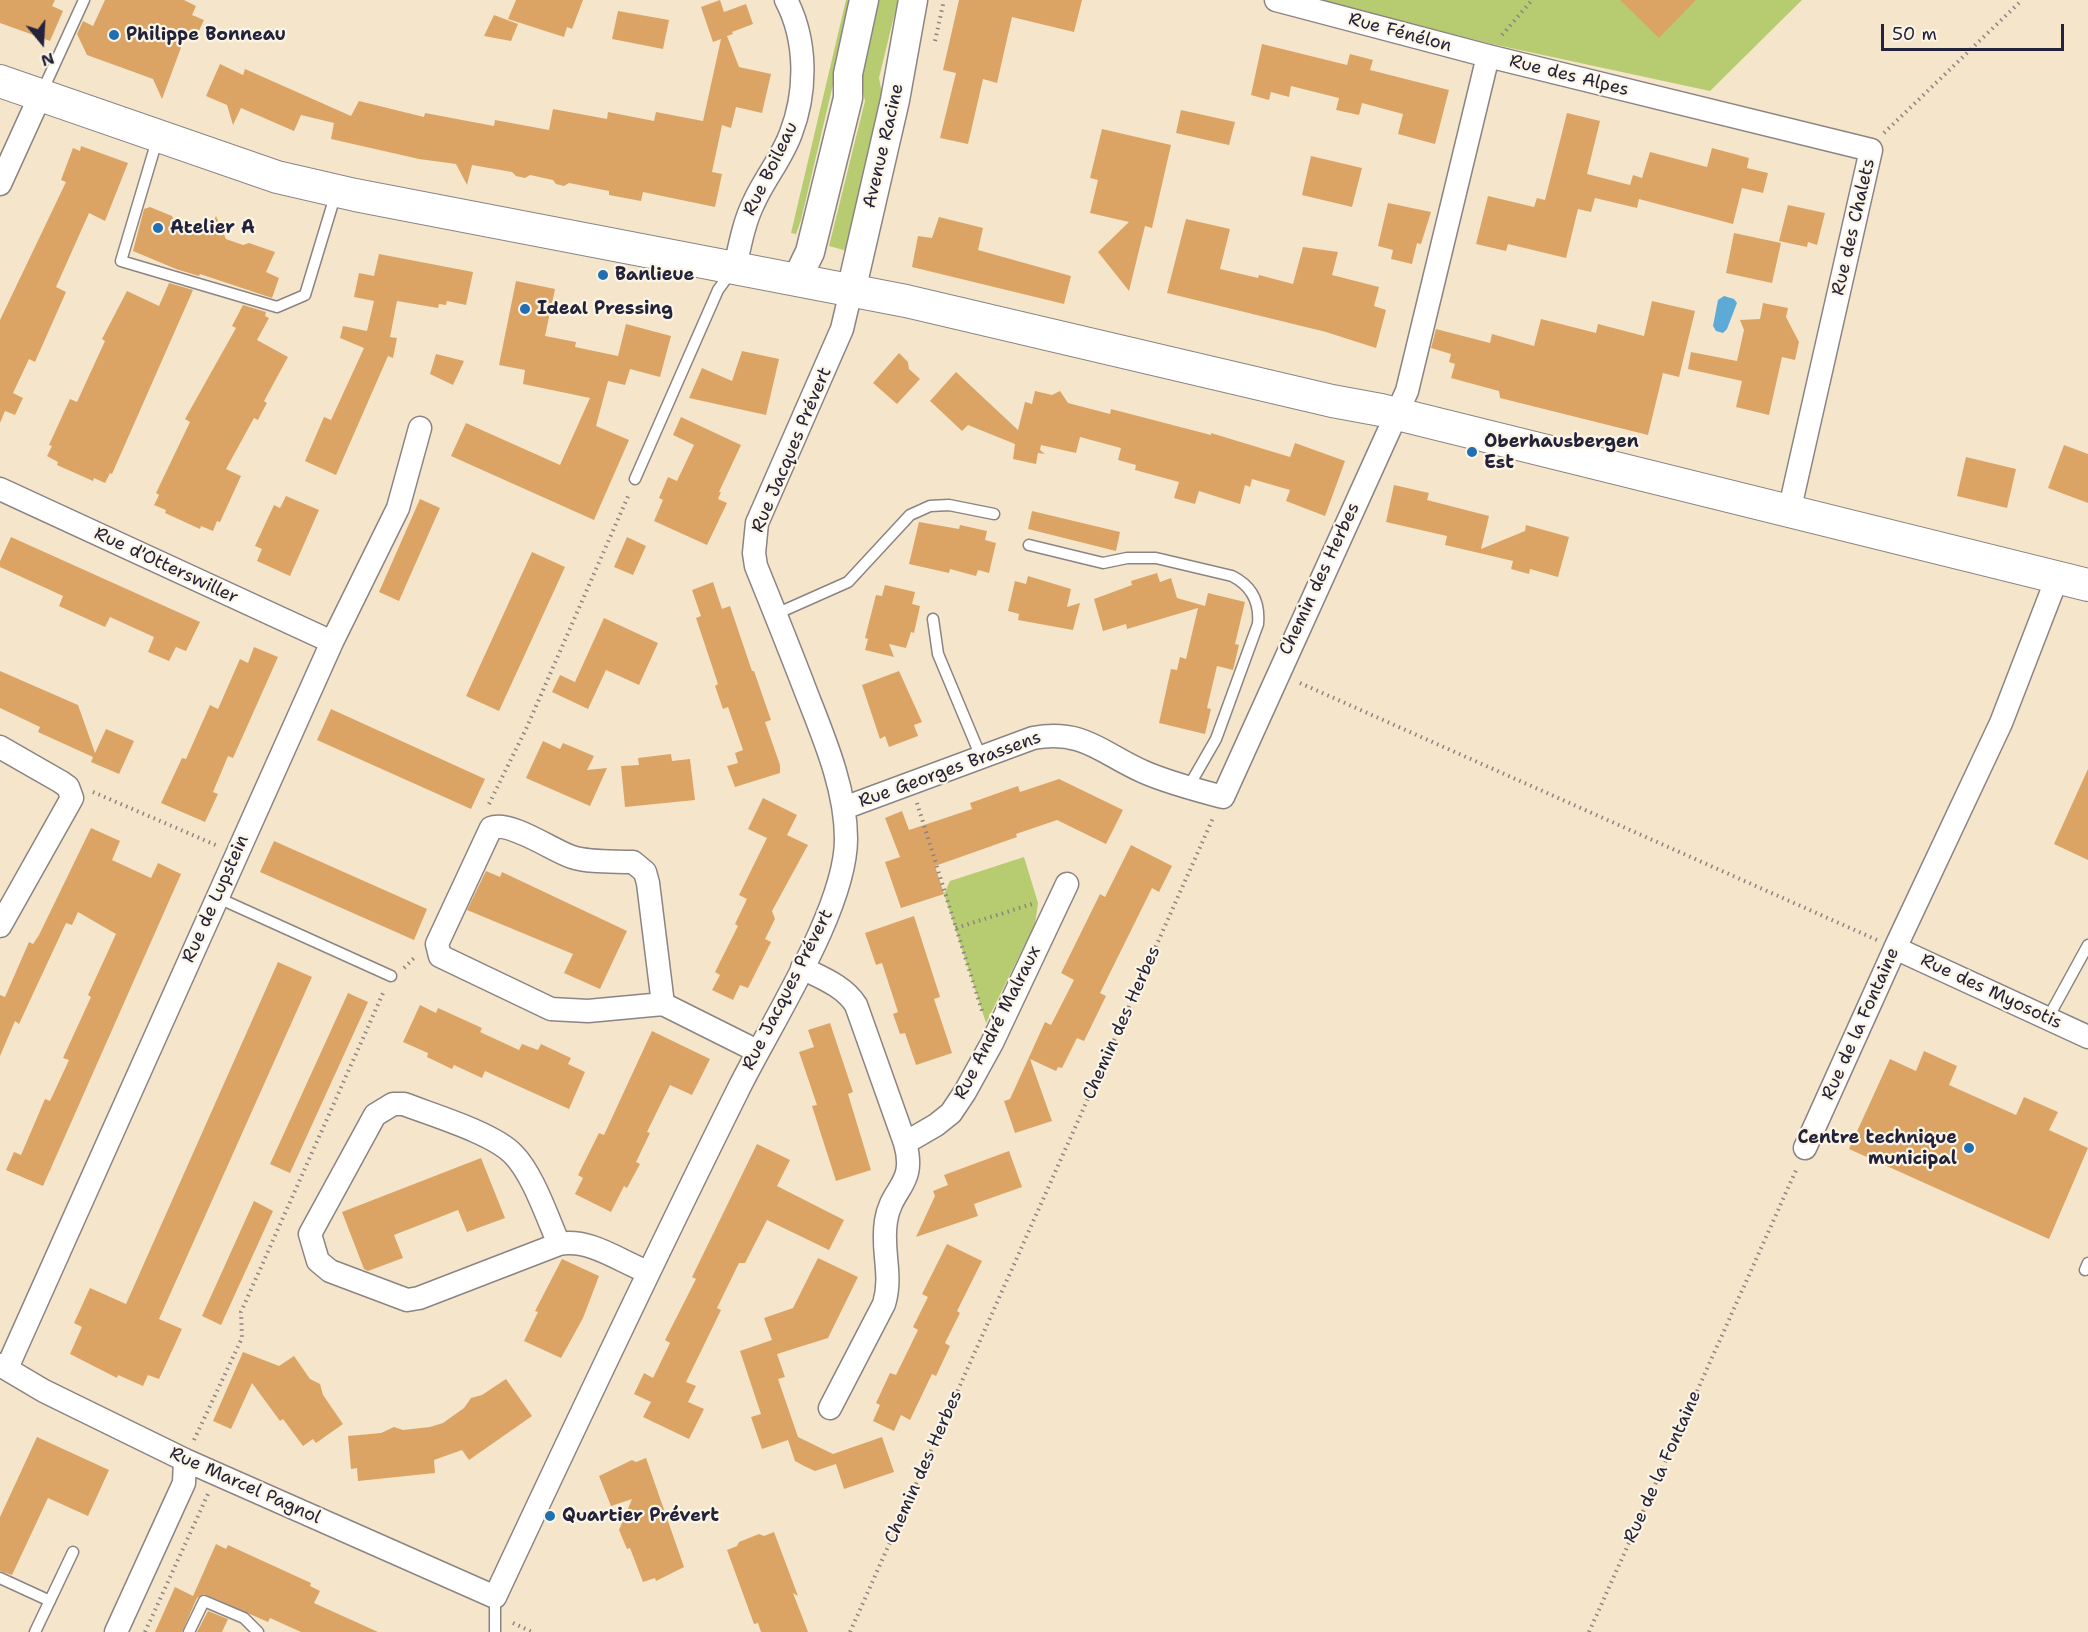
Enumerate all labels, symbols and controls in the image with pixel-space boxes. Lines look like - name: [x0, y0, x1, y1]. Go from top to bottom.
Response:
- street label: Rue Fénélon: [1346, 9, 1454, 57]
- north arrow: [12, 12, 72, 72]
- scale bar: [1884, 12, 2067, 50]
- text: 50 m: [1892, 22, 1937, 46]
- place label: Philippe Bonneau: [126, 24, 286, 46]
- marker: Philippe Bonneau: [107, 28, 121, 42]
- text: N: [38, 48, 57, 72]
- street label: Rue des Alpes: [1507, 51, 1631, 101]
- street label: Avenue Racine: [859, 82, 909, 210]
- street label: Rue Boileau: [739, 119, 803, 219]
- street label: Rue des Chalets: [1828, 156, 1880, 298]
- place label: Atelier A: [170, 217, 255, 239]
- marker: Atelier A: [151, 221, 165, 235]
- place label: Banlieue: [615, 264, 694, 286]
- marker: Banlieue: [596, 268, 610, 282]
- place label: Ideal Pressing: [537, 298, 673, 320]
- marker: Ideal Pressing: [518, 302, 532, 316]
- street label: Rue Jacques Prévert: [747, 364, 837, 536]
- place label: Oberhausbergen Est: [1484, 431, 1639, 474]
- marker: Oberhausbergen Est: [1465, 445, 1479, 459]
- street label: Chemin des Herbes: [1275, 499, 1365, 659]
- street label: Rue d'Otterswiller: [90, 523, 242, 609]
- street label: Rue Georges Brassens: [856, 727, 1044, 813]
- street label: Rue de Lupstein: [178, 832, 254, 966]
- street label: Rue Jacques Prévert: [738, 906, 838, 1074]
- street label: Rue André Malraux: [950, 943, 1046, 1103]
- street label: Chemin des Herbes: [1078, 943, 1166, 1103]
- street label: Rue de la Fontaine: [1818, 945, 1904, 1103]
- street label: Rue des Myosotis: [1917, 950, 2065, 1034]
- place label: Centre technique municipal: [1797, 1127, 1957, 1170]
- marker: Centre technique municipal: [1962, 1141, 1976, 1155]
- street label: Chemin des Herbes: [880, 1387, 968, 1547]
- street label: Rue de la Fontaine: [1620, 1388, 1706, 1546]
- street label: Rue Marcel Pagnol: [166, 1443, 324, 1529]
- place label: Quartier Prévert: [562, 1505, 719, 1527]
- marker: Quartier Prévert: [543, 1509, 557, 1523]

